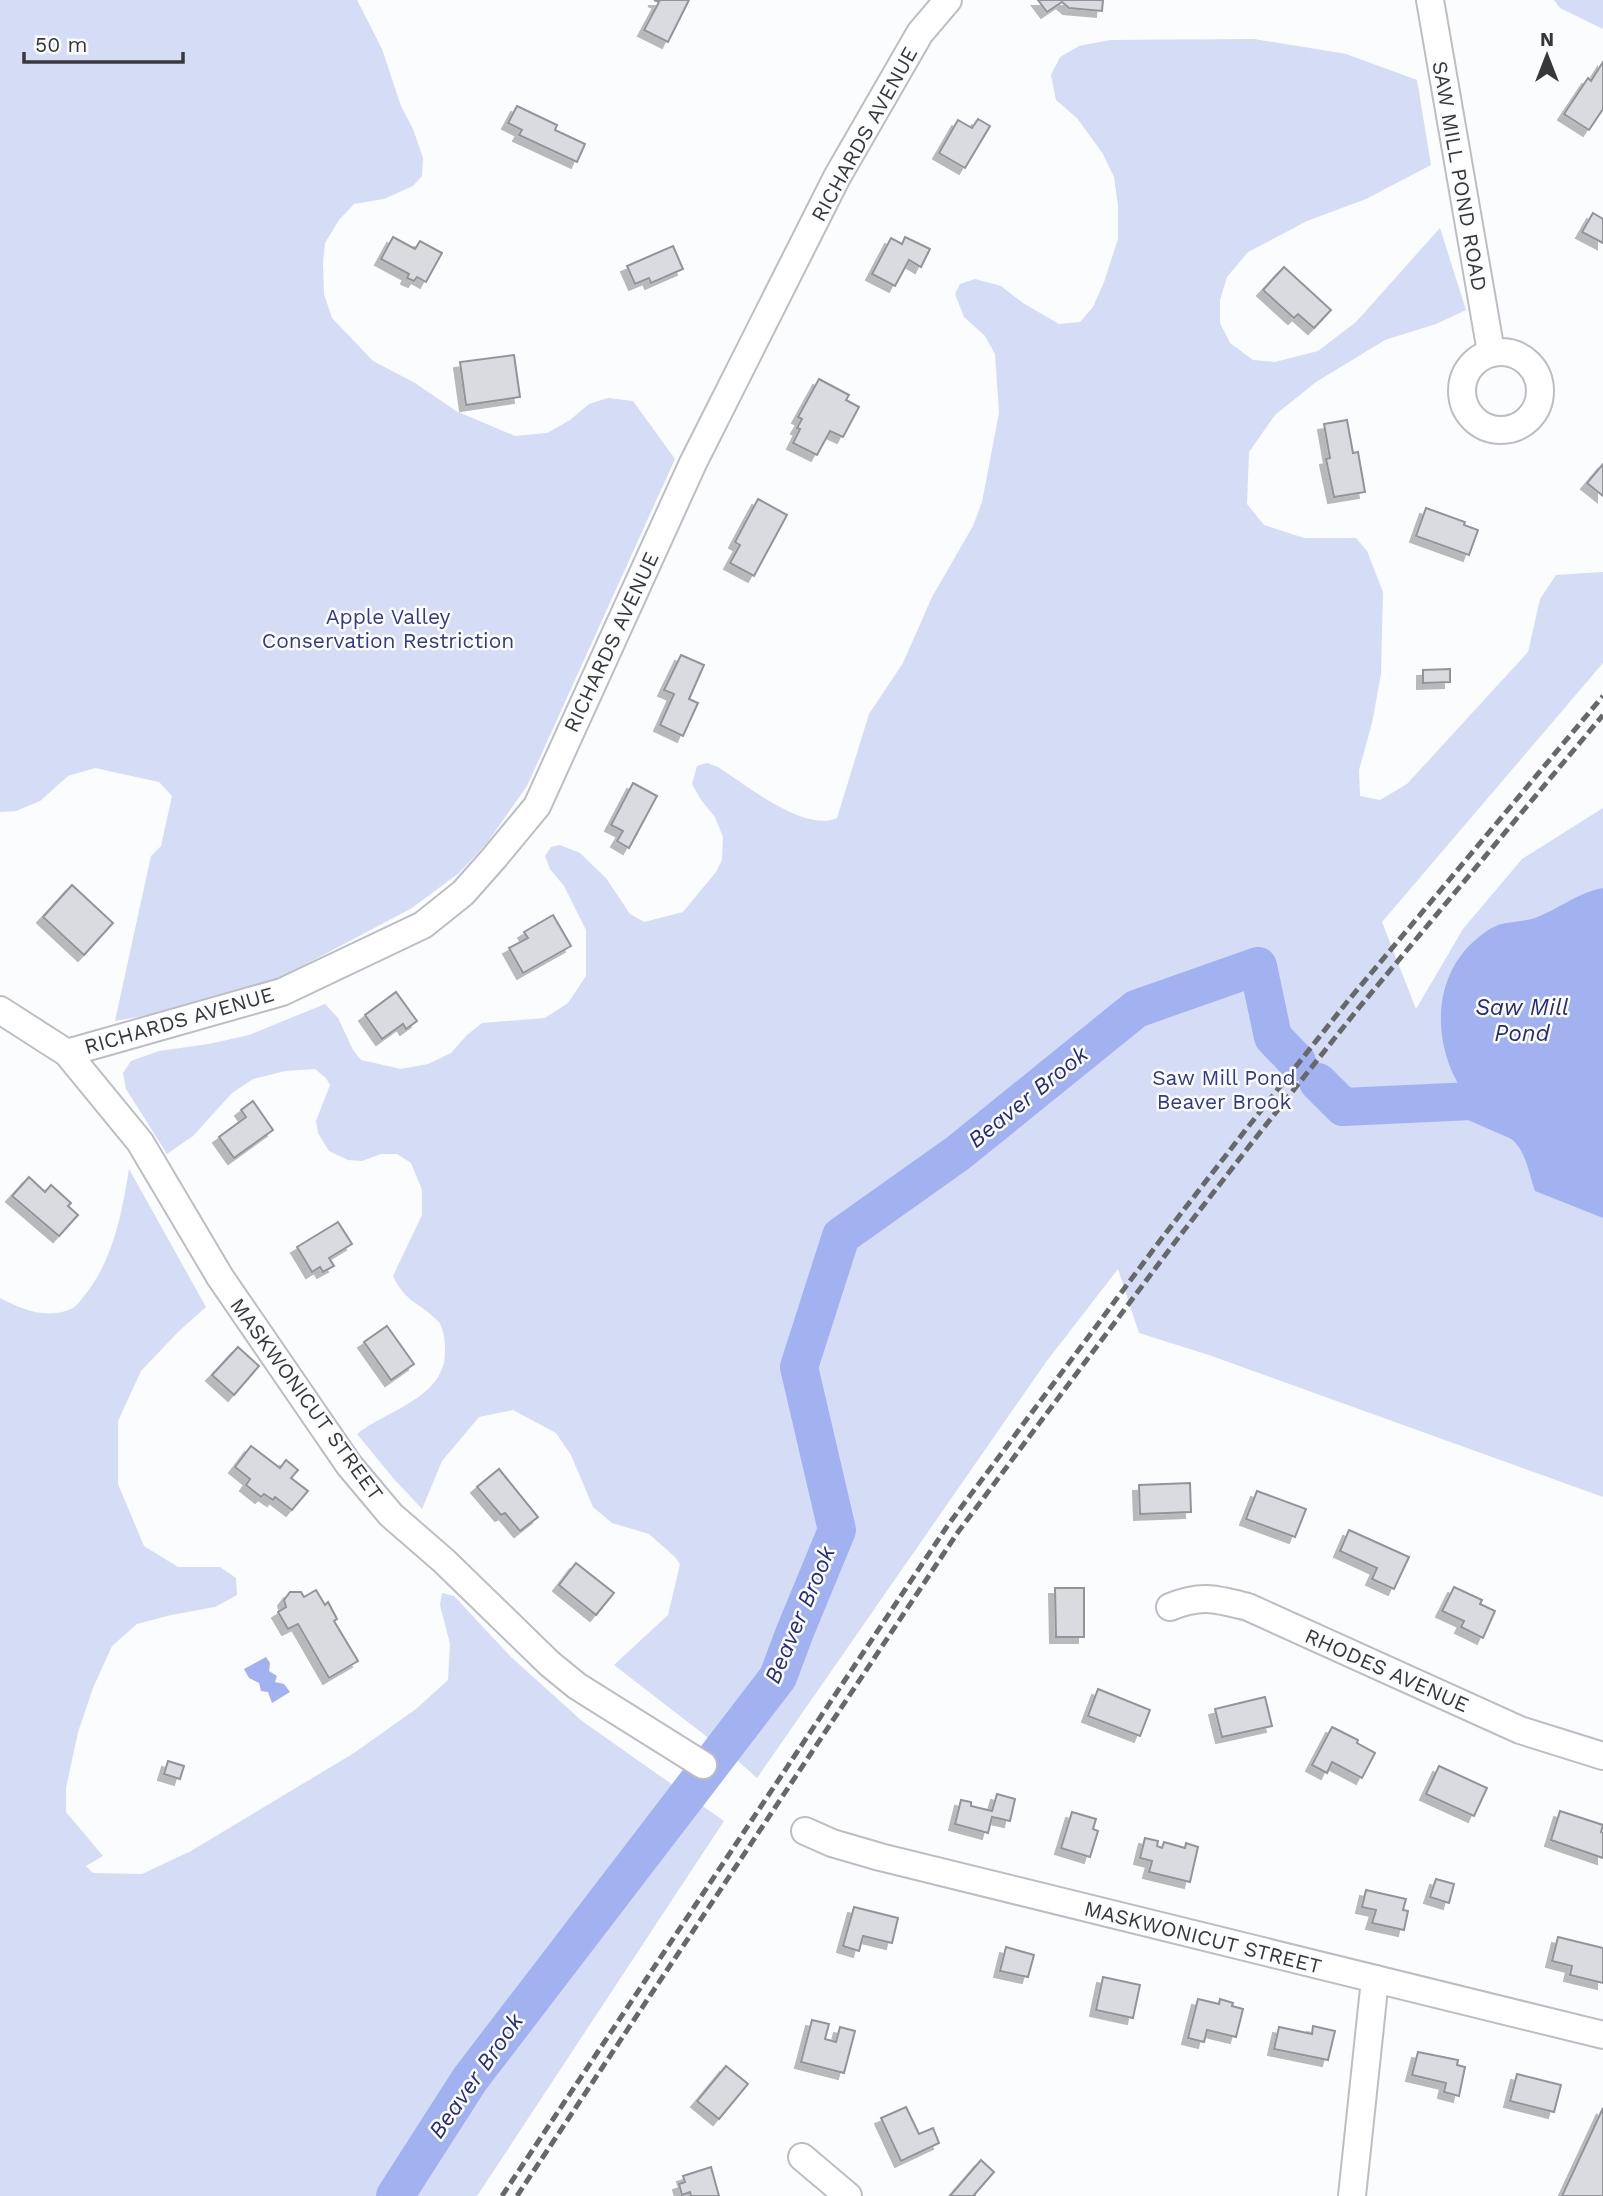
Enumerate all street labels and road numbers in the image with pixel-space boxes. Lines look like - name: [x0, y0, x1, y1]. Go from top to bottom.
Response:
- street label: RICHARDS AVENUE: [806, 42, 922, 226]
- street label: SAW MILL POND ROAD: [1427, 59, 1493, 293]
- street label: RICHARDS AVENUE: [558, 548, 664, 736]
- street label: RICHARDS AVENUE: [81, 981, 277, 1059]
- street label: MASKWONICUT STREET: [225, 1293, 389, 1505]
- street label: RHODES AVENUE: [1301, 1623, 1473, 1717]
- street label: MASKWONICUT STREET: [1082, 1895, 1325, 1979]

